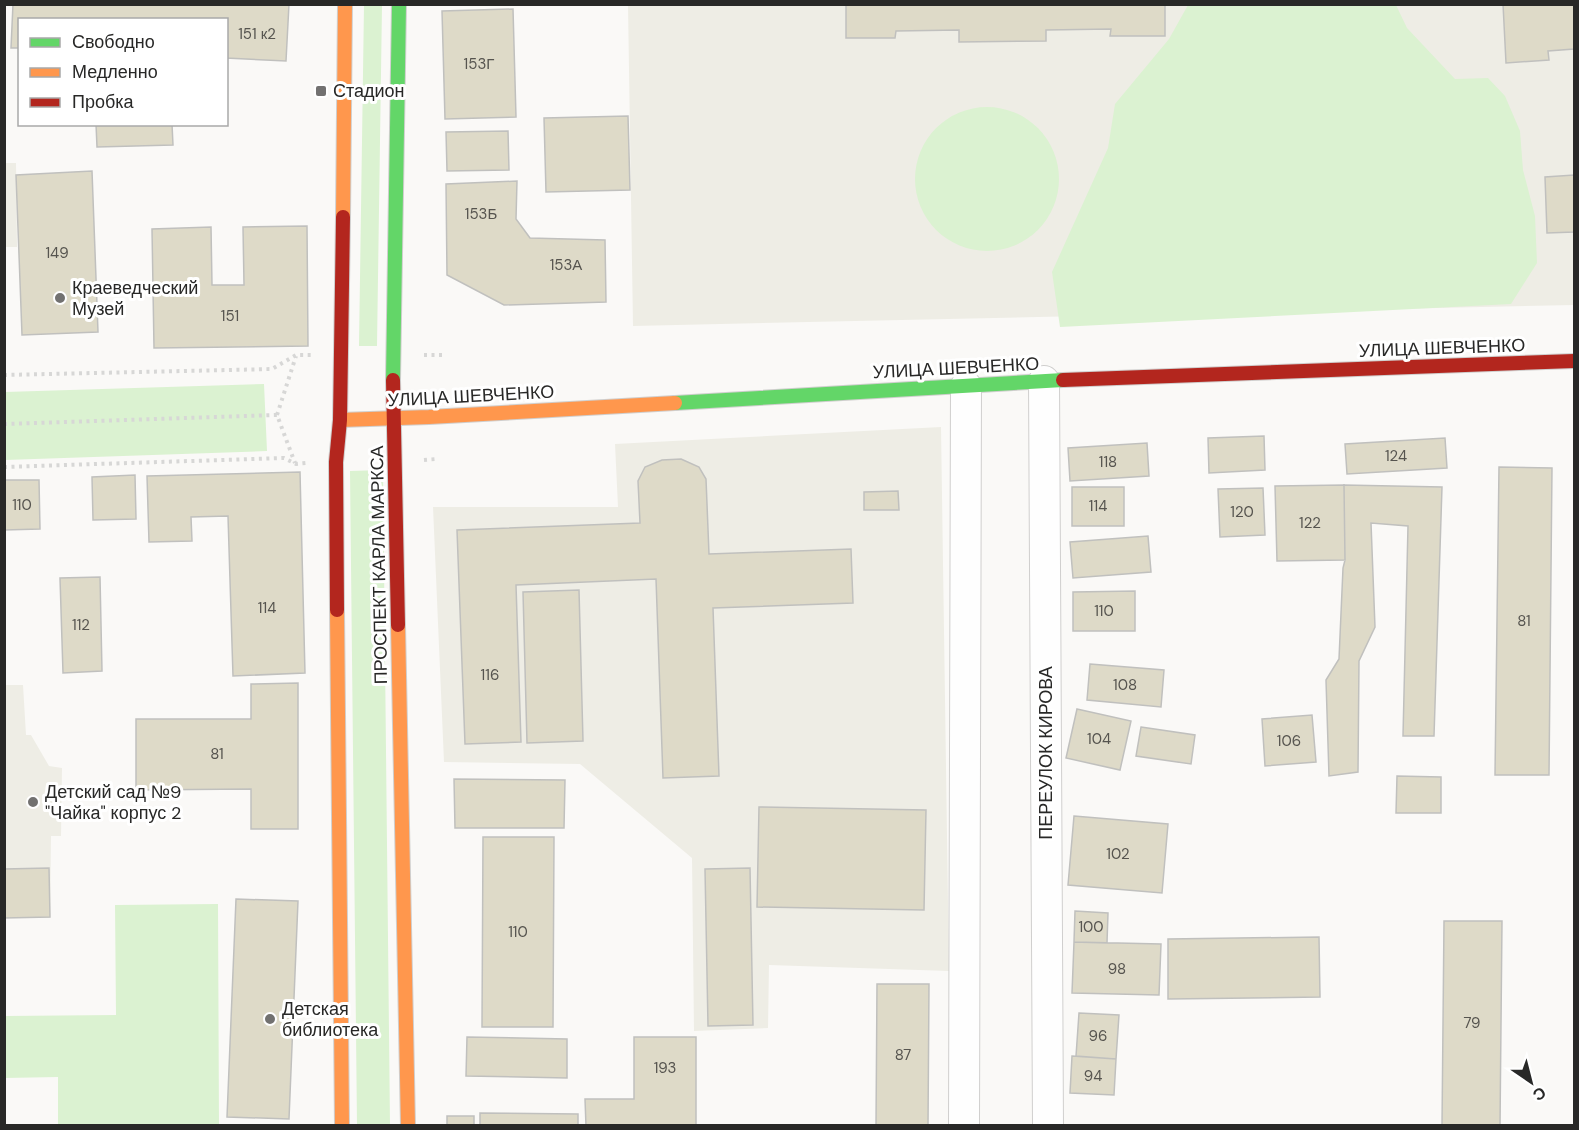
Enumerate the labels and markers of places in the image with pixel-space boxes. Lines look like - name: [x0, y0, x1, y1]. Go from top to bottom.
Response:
- place label: Стадион: [333, 79, 405, 103]
- marker: Стадион: [314, 84, 328, 98]
- place label: Краеведческий Музей: [72, 276, 198, 321]
- marker: Краеведческий Музей: [53, 291, 67, 305]
- place label: Детский сад №9 "Чайка" корпус 2: [45, 780, 181, 825]
- marker: Детский сад №9 "Чайка" корпус 2: [26, 795, 40, 809]
- place label: Детская библиотека: [282, 997, 379, 1042]
- marker: Детская библиотека: [263, 1012, 277, 1026]

